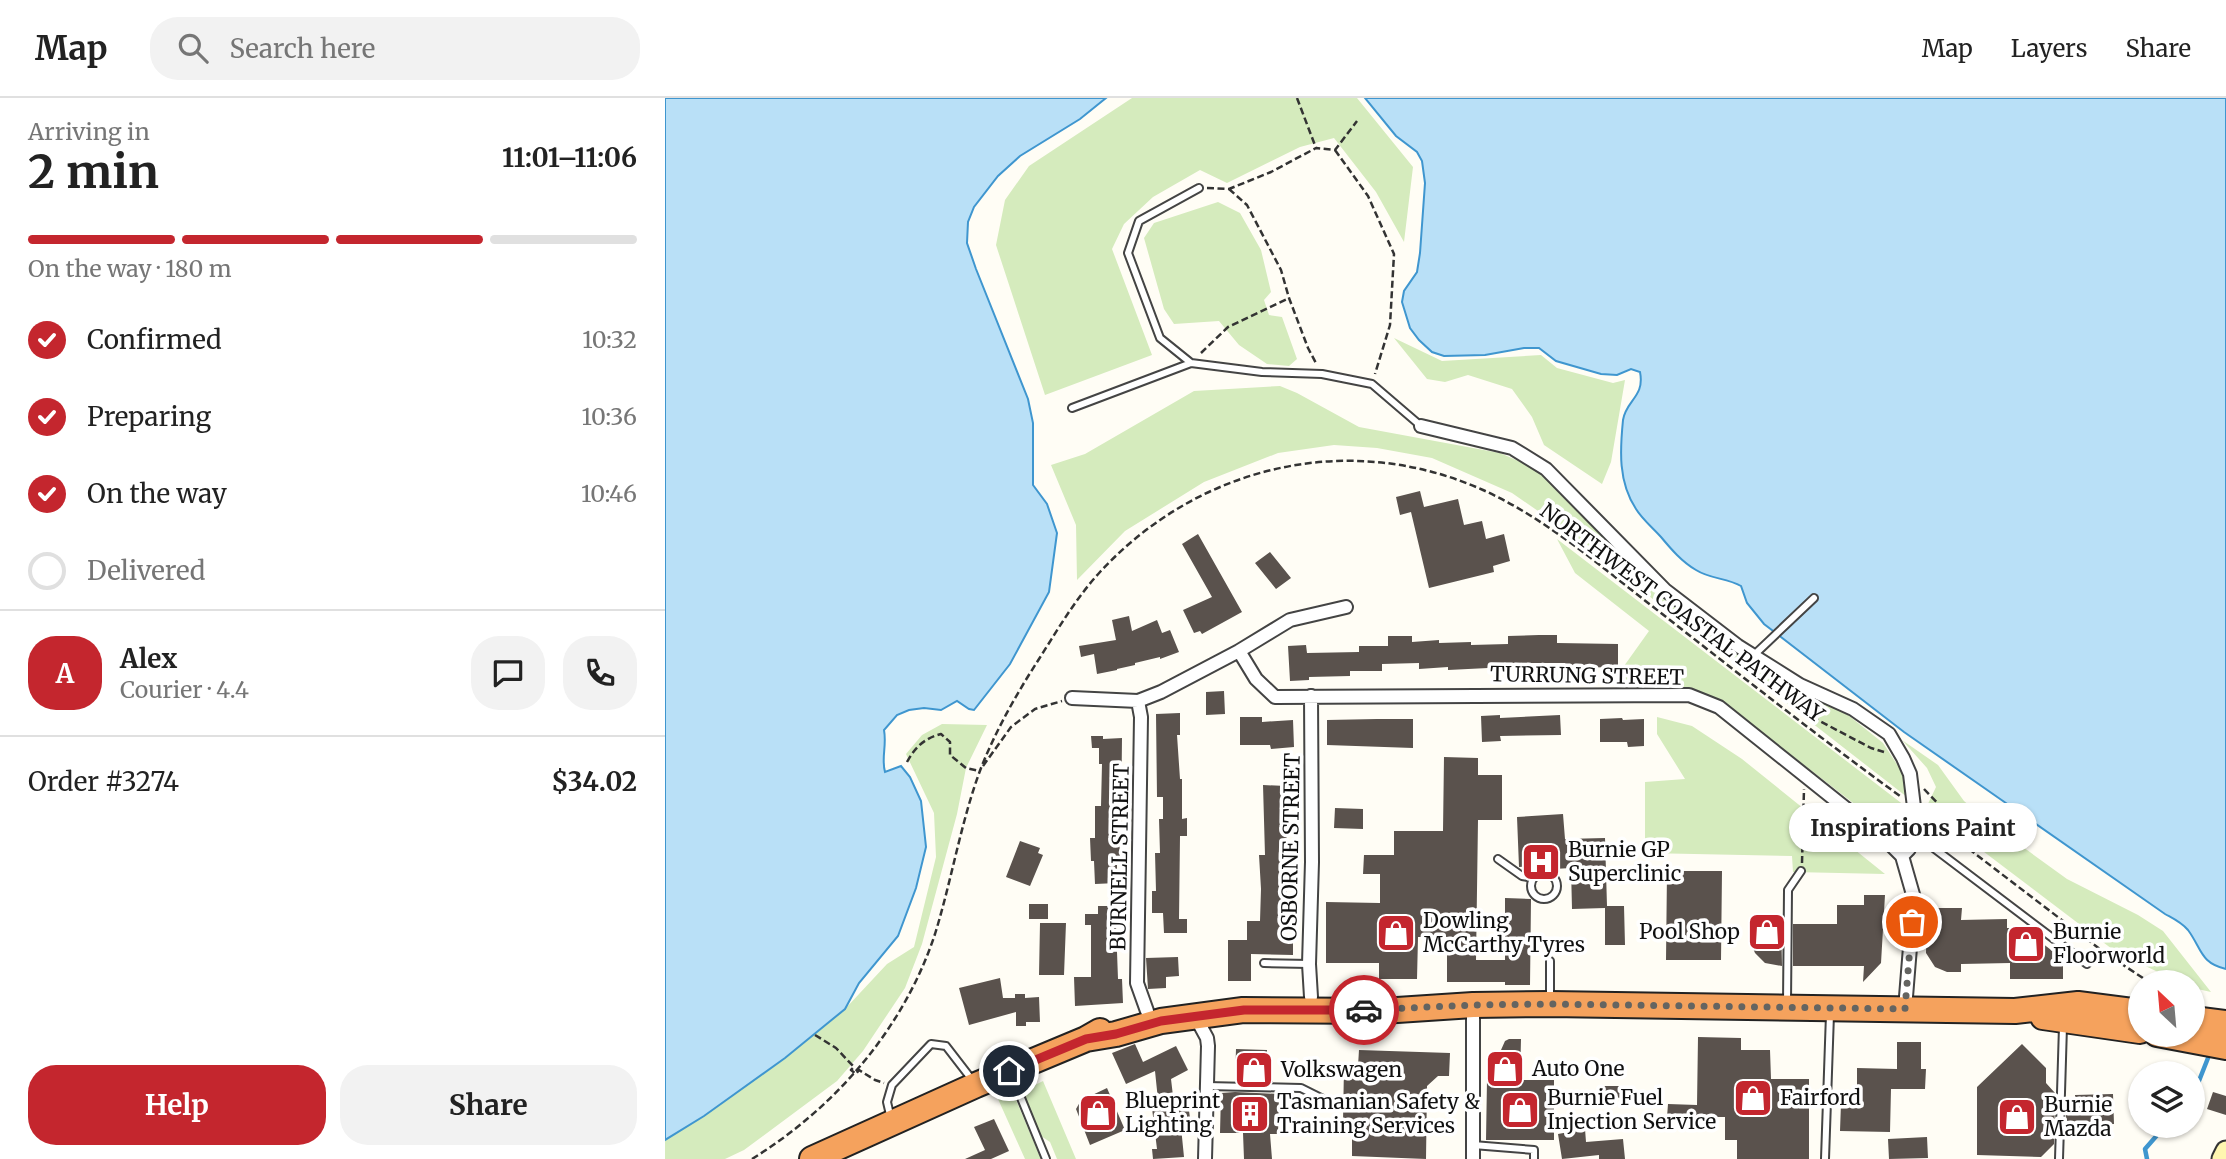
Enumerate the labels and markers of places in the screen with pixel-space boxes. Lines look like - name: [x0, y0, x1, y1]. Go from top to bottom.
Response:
- callout: Inspirations Paint: [1788, 803, 2036, 852]
- place label: Burnie GP Superclinic: [1568, 836, 1681, 887]
- hospital icon: Burnie GP Superclinic: [1520, 841, 1562, 883]
- pin: [1882, 892, 1942, 952]
- place label: Dowling McCarthy Tyres: [1423, 907, 1585, 958]
- shop icon: Pool Shop: [1746, 911, 1788, 953]
- shop icon: Dowling McCarthy Tyres: [1375, 912, 1417, 954]
- place label: Pool Shop: [1639, 918, 1740, 945]
- place label: Burnie Floorworld: [2053, 918, 2165, 969]
- shop icon: Burnie Floorworld: [2005, 923, 2047, 965]
- pin: [979, 1041, 1039, 1101]
- shop icon: Auto One: [1484, 1048, 1526, 1090]
- shop icon: Volkswagen: [1233, 1049, 1275, 1091]
- place label: Auto One: [1531, 1055, 1625, 1082]
- place label: Volkswagen: [1280, 1056, 1402, 1083]
- shop icon: Fairford: [1732, 1077, 1774, 1119]
- place label: Burnie Fuel Injection Service: [1547, 1084, 1716, 1135]
- place label: Fairford: [1780, 1084, 1861, 1111]
- place label: Blueprint Lighting: [1125, 1087, 1220, 1138]
- place label: Tasmanian Safety & Training Services: [1277, 1088, 1480, 1139]
- shop icon: Burnie Fuel Injection Service: [1499, 1089, 1541, 1131]
- place label: Burnie Mazda: [2044, 1091, 2112, 1142]
- shop icon: Blueprint Lighting: [1077, 1092, 1119, 1134]
- building icon: Tasmanian Safety & Training Services: [1229, 1093, 1271, 1135]
- shop icon: Burnie Mazda: [1996, 1096, 2038, 1138]

